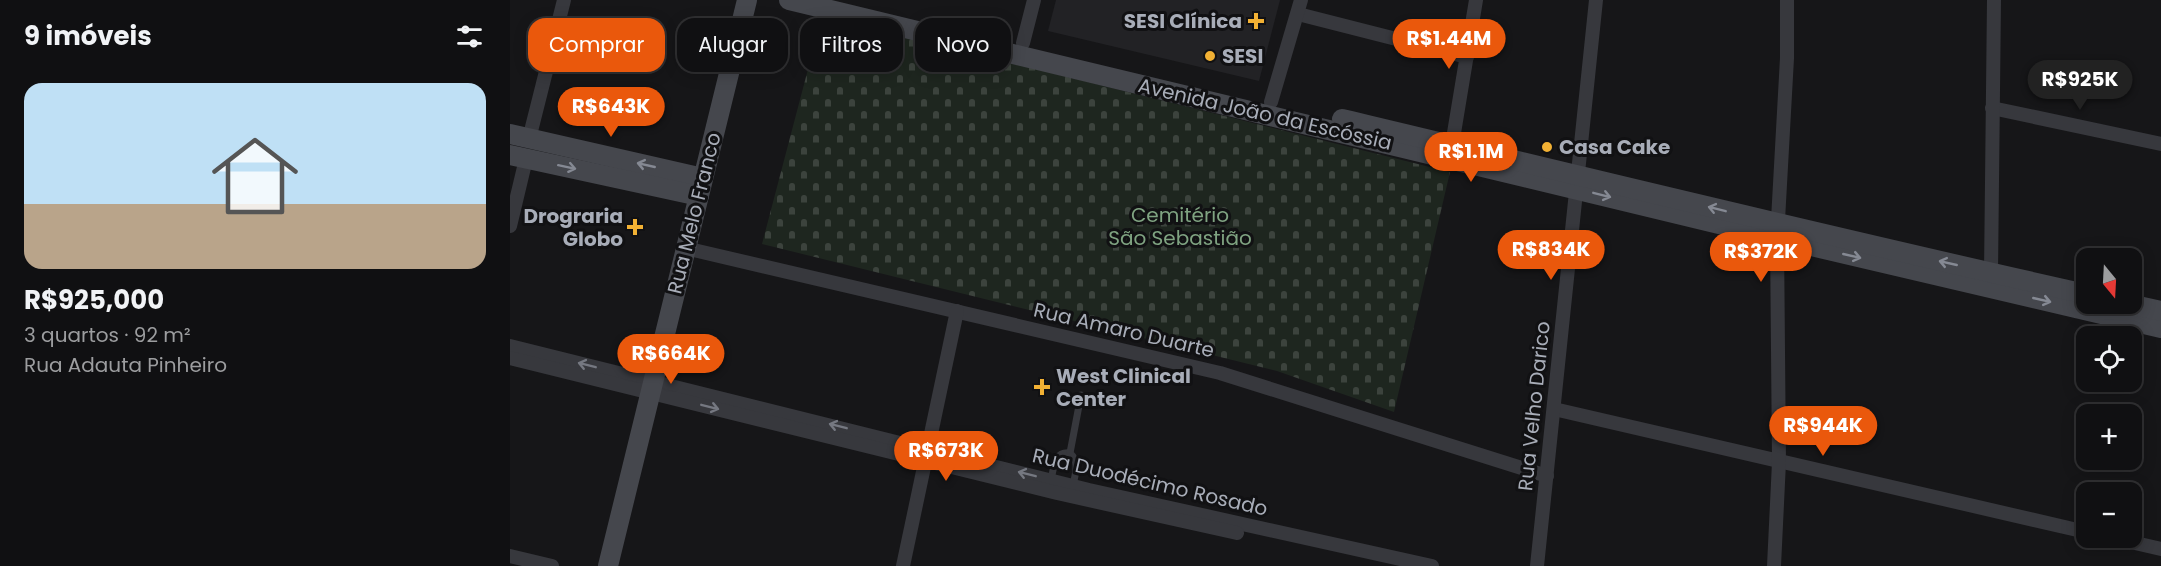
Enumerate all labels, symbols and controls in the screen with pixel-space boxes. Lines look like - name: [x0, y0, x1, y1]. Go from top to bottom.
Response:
- place label: SESI Clínica: [1124, 7, 1242, 35]
- marker: SESI Clínica: [1247, 12, 1265, 30]
- text: 9 imóveis: [24, 18, 152, 54]
- chip: Comprar: [528, 18, 665, 72]
- chip: Alugar: [677, 18, 788, 72]
- chip: Filtros: [800, 18, 903, 72]
- chip: Novo: [915, 18, 1011, 72]
- pin: R$1.44M: [1394, 19, 1504, 70]
- icon: filters: [453, 20, 486, 53]
- text: R$1.44M: [1407, 24, 1491, 52]
- place label: SESI: [1222, 42, 1263, 70]
- marker: SESI: [1203, 49, 1217, 63]
- pin: R$925K: [2031, 60, 2129, 111]
- text: R$925K: [2042, 65, 2118, 93]
- street label: Avenida João da Escóssia: [1135, 71, 1395, 157]
- pin: R$643K: [562, 87, 660, 138]
- text: R$643K: [572, 92, 650, 120]
- icon: home: [201, 122, 309, 230]
- street label: Rua Melo Franco: [660, 129, 728, 297]
- pin: R$1.1M: [1422, 132, 1520, 183]
- place label: Casa Cake: [1559, 133, 1670, 161]
- text: R$1.1M: [1438, 137, 1504, 165]
- marker: Casa Cake: [1540, 140, 1554, 154]
- one-way arrow: [637, 159, 656, 171]
- one-way arrow: [557, 162, 576, 174]
- one-way arrow: [1592, 189, 1611, 201]
- park label: Cemitério São Sebastião: [1108, 201, 1252, 252]
- place label: Drograria Globo: [523, 202, 623, 253]
- one-way arrow: [1708, 202, 1727, 214]
- marker: Drograria Globo: [628, 220, 642, 234]
- pin: R$834K: [1502, 230, 1600, 281]
- pin: R$372K: [1712, 232, 1810, 283]
- text: R$834K: [1512, 235, 1590, 263]
- text: R$372K: [1724, 237, 1798, 265]
- north arrow: [2076, 248, 2142, 314]
- map controls: [2076, 248, 2142, 548]
- one-way arrow: [1843, 250, 1862, 262]
- one-way arrow: [1938, 257, 1958, 268]
- text: R$925,000: [24, 282, 164, 318]
- one-way arrow: [2032, 295, 2051, 307]
- street label: Rua Amaro Duarte: [1031, 296, 1217, 364]
- street label: Rua Velho Darico: [1511, 320, 1557, 492]
- text: 3 quartos · 92 m²: [24, 321, 191, 349]
- button: locate: [2076, 326, 2142, 392]
- pin: R$664K: [622, 334, 720, 385]
- text: R$664K: [631, 339, 711, 367]
- text: Rua Adauta Pinheiro: [24, 351, 227, 379]
- one-way arrow: [578, 358, 597, 370]
- place label: West Clinical Center: [1056, 362, 1191, 413]
- marker: West Clinical Center: [1033, 378, 1051, 396]
- one-way arrow: [700, 402, 719, 414]
- button: +: [2076, 404, 2142, 470]
- pin: R$944K: [1774, 406, 1872, 457]
- text: R$944K: [1783, 411, 1863, 439]
- one-way arrow: [829, 420, 848, 432]
- pin: R$673K: [897, 431, 995, 482]
- text: R$673K: [908, 436, 984, 464]
- street label: Rua Duodécimo Rosado: [1030, 441, 1270, 523]
- one-way arrow: [1018, 467, 1037, 479]
- button: −: [2076, 482, 2142, 548]

